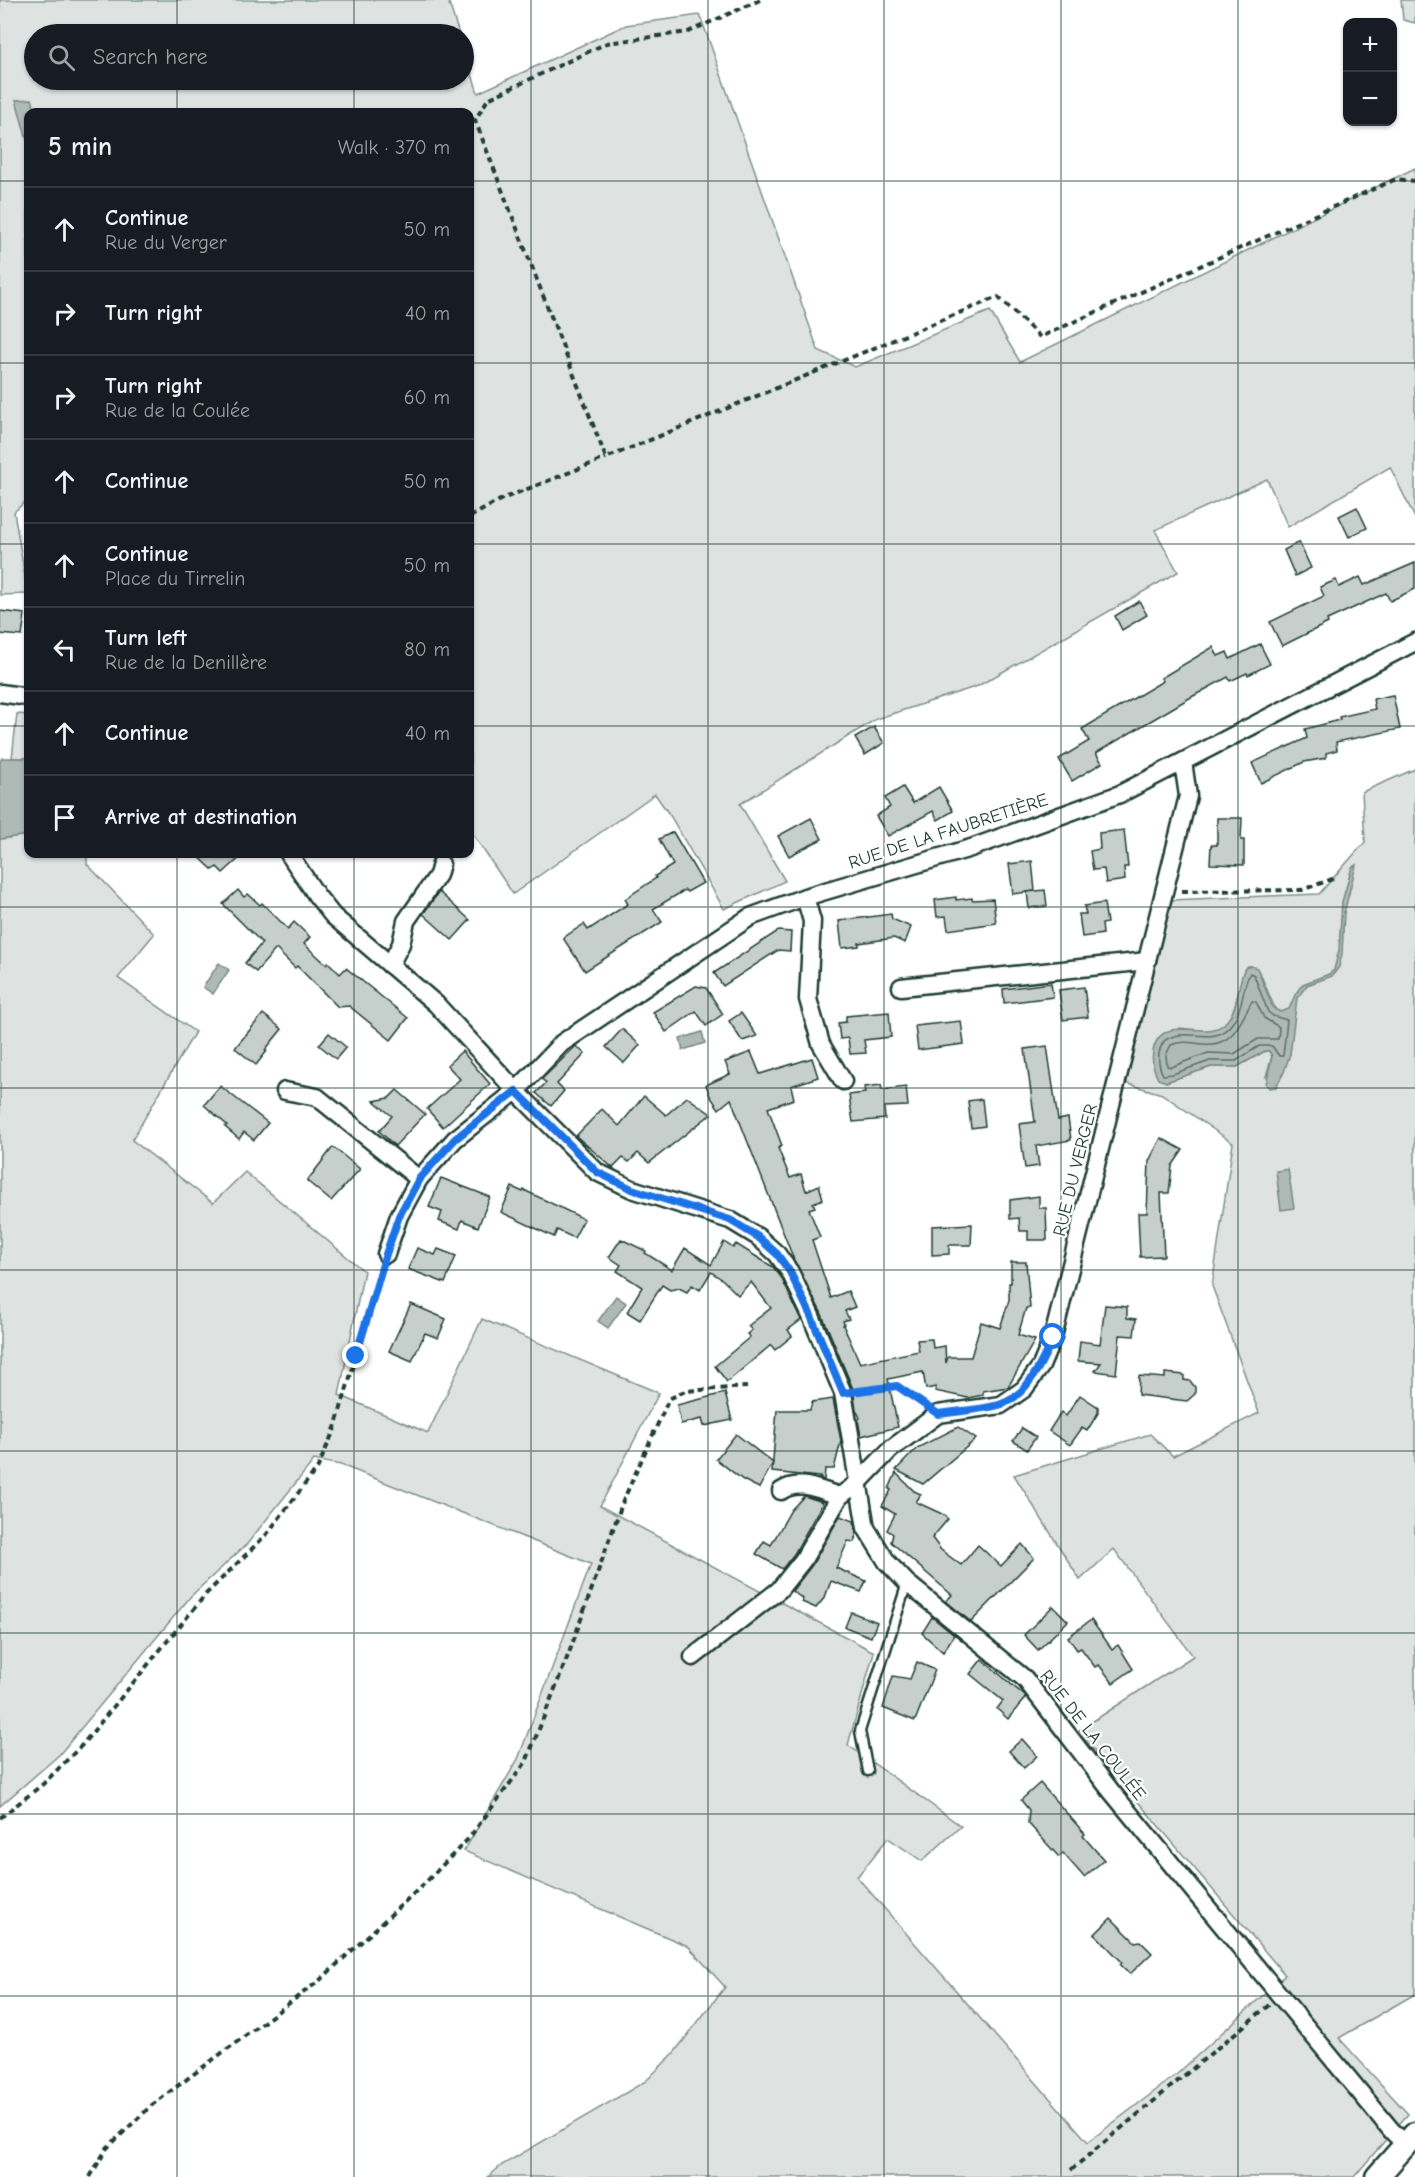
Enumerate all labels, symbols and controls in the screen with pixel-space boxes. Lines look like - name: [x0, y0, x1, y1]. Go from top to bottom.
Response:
- map controls: [1343, 18, 1397, 126]
- button: +: [1343, 18, 1397, 72]
- search box: [24, 24, 474, 90]
- icon: search: [45, 41, 78, 74]
- text: Search here: [93, 44, 208, 70]
- button: −: [1343, 72, 1397, 126]
- text: 5 min: [48, 132, 112, 162]
- text: Walk · 370 m: [338, 136, 450, 159]
- text: Continue: [105, 205, 188, 231]
- icon: ahead: [48, 213, 81, 246]
- text: 50 m: [404, 218, 450, 241]
- text: Rue du Verger: [105, 231, 227, 254]
- icon: right: [48, 297, 81, 330]
- text: Turn right: [105, 300, 202, 326]
- text: 40 m: [405, 302, 450, 325]
- text: Turn right: [105, 373, 202, 399]
- icon: right: [48, 381, 81, 414]
- text: 60 m: [404, 386, 450, 409]
- text: Rue de la Coulée: [105, 399, 250, 422]
- icon: ahead: [48, 465, 81, 498]
- text: Continue: [105, 468, 188, 494]
- text: 50 m: [404, 470, 450, 493]
- text: Continue: [105, 541, 188, 567]
- icon: ahead: [48, 549, 81, 582]
- text: 50 m: [404, 554, 450, 577]
- text: Place du Tirrelin: [105, 567, 245, 590]
- text: Turn left: [105, 625, 187, 651]
- icon: left: [48, 633, 81, 666]
- text: 80 m: [404, 638, 450, 661]
- text: Rue de la Denillère: [105, 651, 267, 674]
- icon: ahead: [48, 717, 81, 750]
- text: Continue: [105, 720, 188, 746]
- text: 40 m: [405, 722, 450, 745]
- street label: RUE DE LA FAUBRETIÈRE: [845, 788, 1051, 874]
- icon: arrive: [48, 801, 81, 834]
- text: Arrive at destination: [105, 804, 297, 830]
- street label: RUE DU VERGER: [1049, 1102, 1102, 1238]
- route start: [1039, 1323, 1065, 1349]
- route end: [342, 1342, 368, 1368]
- street label: RUE DE LA COULÉE: [1035, 1665, 1151, 1805]

